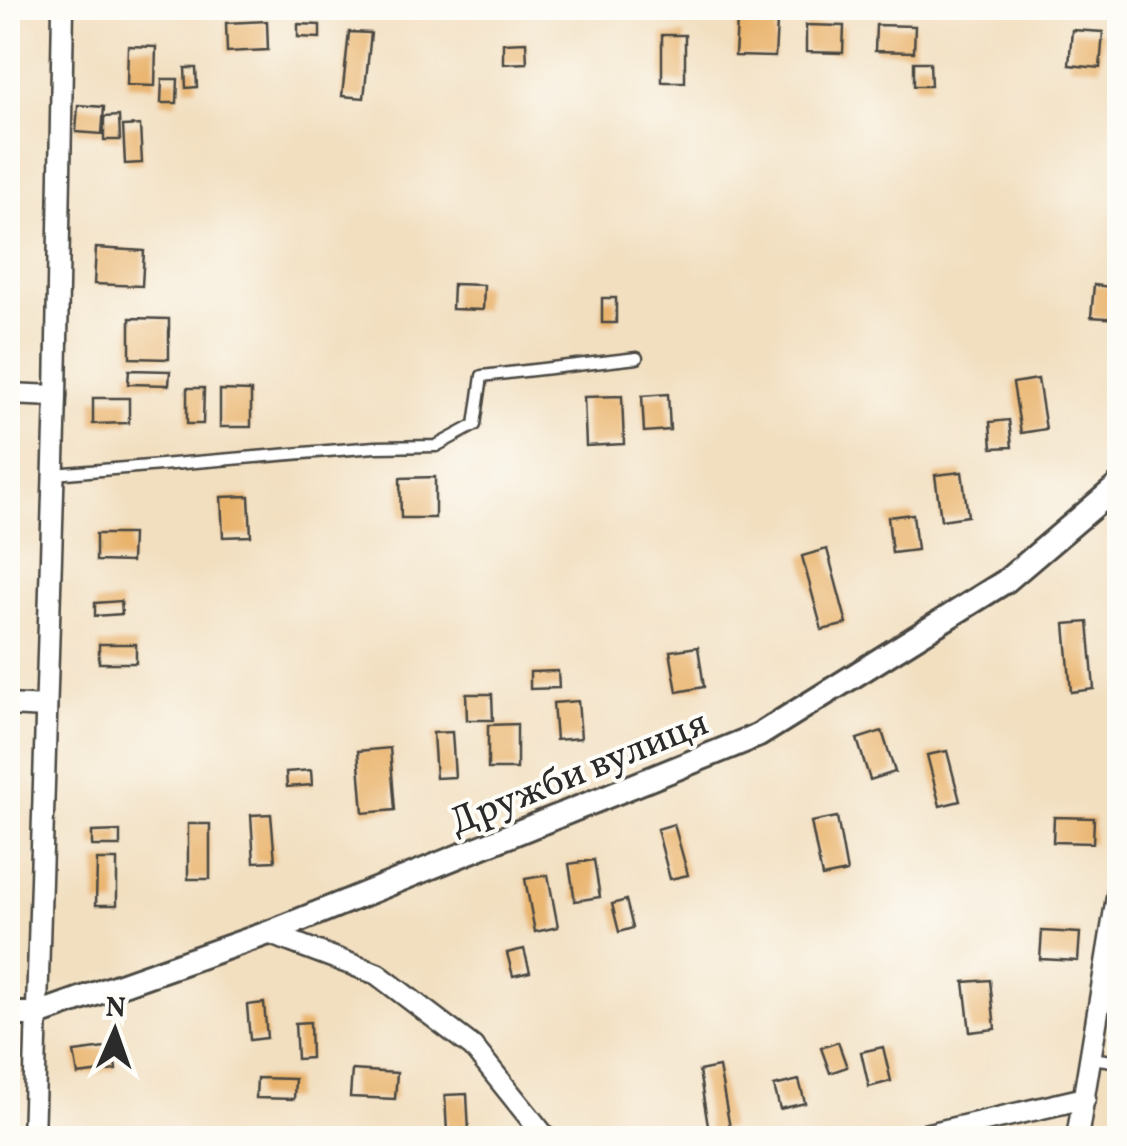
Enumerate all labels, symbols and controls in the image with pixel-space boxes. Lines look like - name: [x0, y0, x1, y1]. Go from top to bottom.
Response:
- street label: Дружби вулиця: [442, 698, 717, 850]
- north arrow: [65, 981, 165, 1081]
- text: N: [105, 989, 127, 1028]

